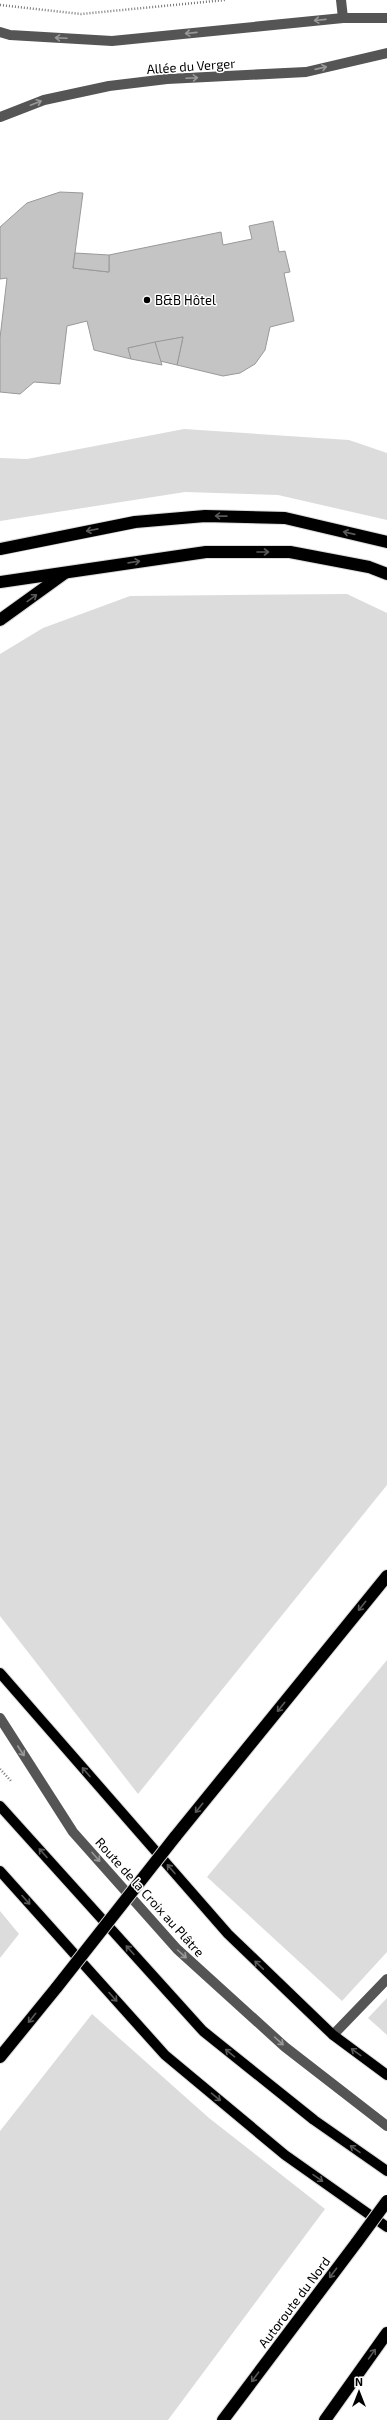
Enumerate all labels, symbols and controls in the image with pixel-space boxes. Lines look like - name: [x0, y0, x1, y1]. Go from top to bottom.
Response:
- one-way arrow: [314, 16, 327, 24]
- one-way arrow: [185, 29, 198, 37]
- one-way arrow: [55, 35, 68, 42]
- street label: Allée du Verger: [146, 55, 236, 77]
- one-way arrow: [315, 64, 328, 71]
- one-way arrow: [185, 74, 198, 82]
- one-way arrow: [30, 98, 42, 106]
- place label: B&B Hôtel: [155, 292, 216, 308]
- marker: B&B Hôtel: [142, 295, 152, 305]
- one-way arrow: [215, 512, 228, 520]
- one-way arrow: [86, 527, 99, 535]
- one-way arrow: [343, 529, 356, 536]
- one-way arrow: [256, 548, 269, 556]
- one-way arrow: [127, 558, 140, 566]
- one-way arrow: [26, 594, 37, 602]
- one-way arrow: [358, 1601, 367, 1612]
- one-way arrow: [276, 1702, 285, 1712]
- one-way arrow: [17, 1745, 25, 1756]
- one-way arrow: [81, 1766, 90, 1777]
- one-way arrow: [194, 1803, 203, 1813]
- street label: Route de la Croix au Plâtre: [92, 1834, 208, 1960]
- one-way arrow: [38, 1848, 47, 1859]
- one-way arrow: [91, 1852, 100, 1862]
- one-way arrow: [167, 1865, 176, 1875]
- one-way arrow: [21, 1895, 31, 1905]
- one-way arrow: [125, 1945, 134, 1955]
- one-way arrow: [177, 1949, 187, 1959]
- one-way arrow: [254, 1960, 265, 1969]
- one-way arrow: [108, 1992, 117, 2002]
- one-way arrow: [28, 2012, 36, 2023]
- one-way arrow: [273, 2037, 284, 2046]
- one-way arrow: [224, 2048, 235, 2057]
- one-way arrow: [350, 2048, 361, 2056]
- one-way arrow: [210, 2093, 221, 2102]
- one-way arrow: [350, 2145, 361, 2153]
- one-way arrow: [312, 2174, 323, 2182]
- street label: Autoroute du Nord: [255, 2254, 333, 2350]
- one-way arrow: [329, 2268, 338, 2279]
- one-way arrow: [368, 2349, 376, 2360]
- one-way arrow: [251, 2372, 260, 2383]
- north arrow: [339, 2372, 379, 2412]
- text: N: [355, 2375, 363, 2388]

